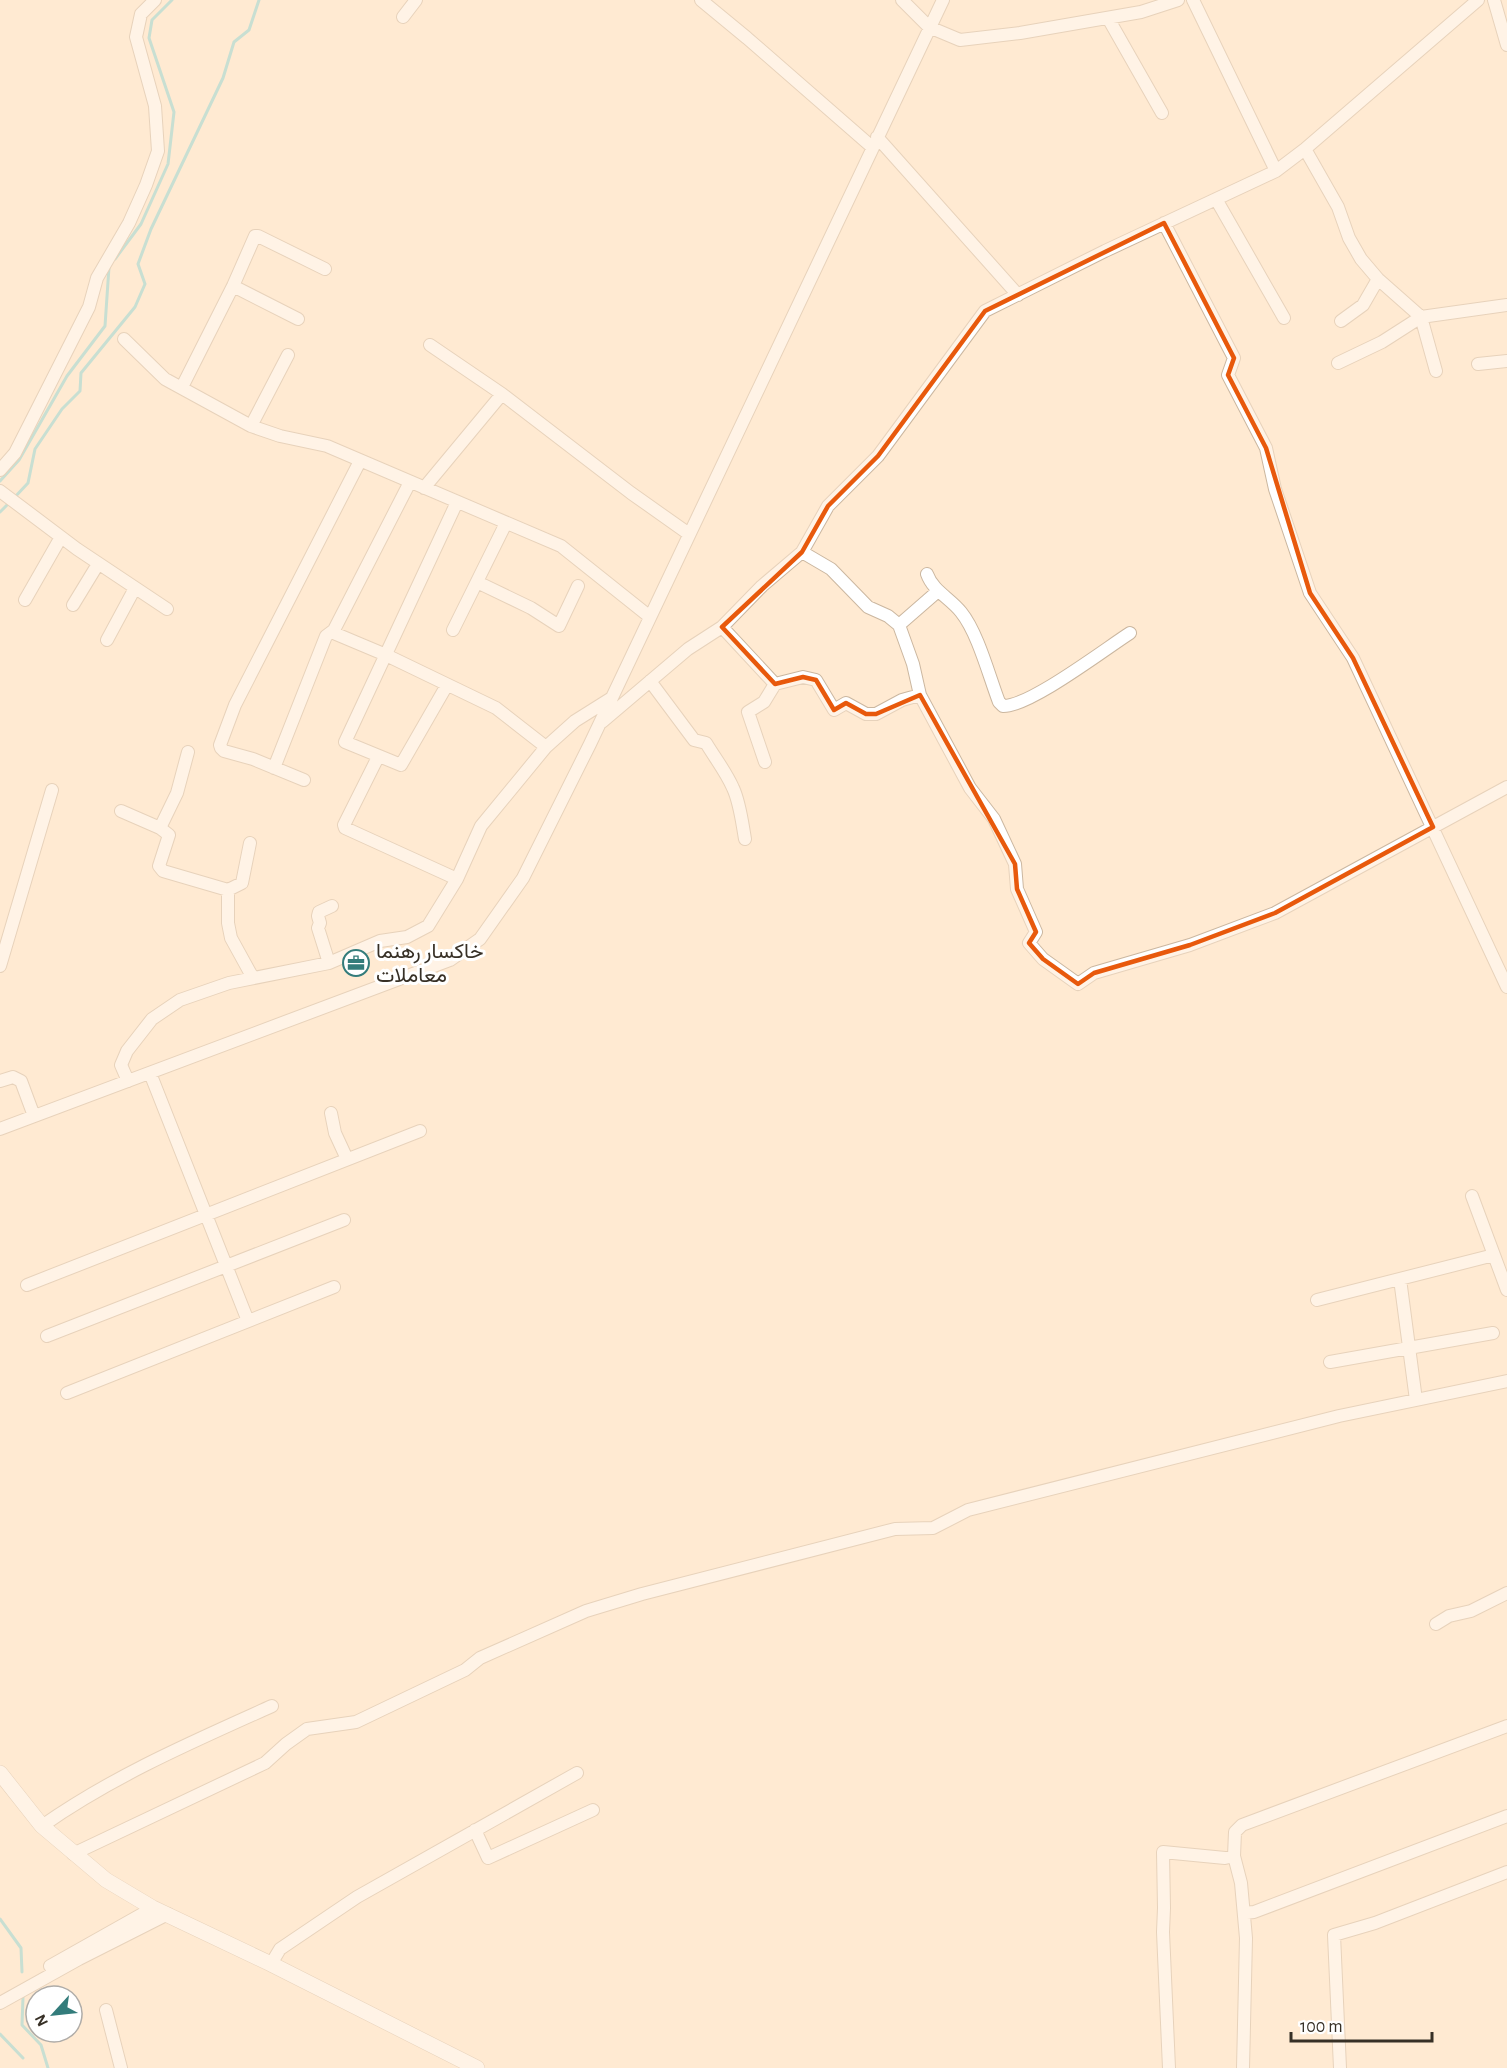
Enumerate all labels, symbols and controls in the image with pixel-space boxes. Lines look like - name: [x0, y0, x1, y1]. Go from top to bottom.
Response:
- place label: خاکسار رهنما معاملات: [376, 941, 484, 986]
- office icon: خاکسار رهنما معاملات: [341, 948, 371, 978]
- north arrow: [24, 1984, 84, 2044]
- scale bar: [1291, 2005, 1432, 2043]
- text: N: [32, 2012, 51, 2029]
- text: 100 m: [1300, 2018, 1343, 2036]

